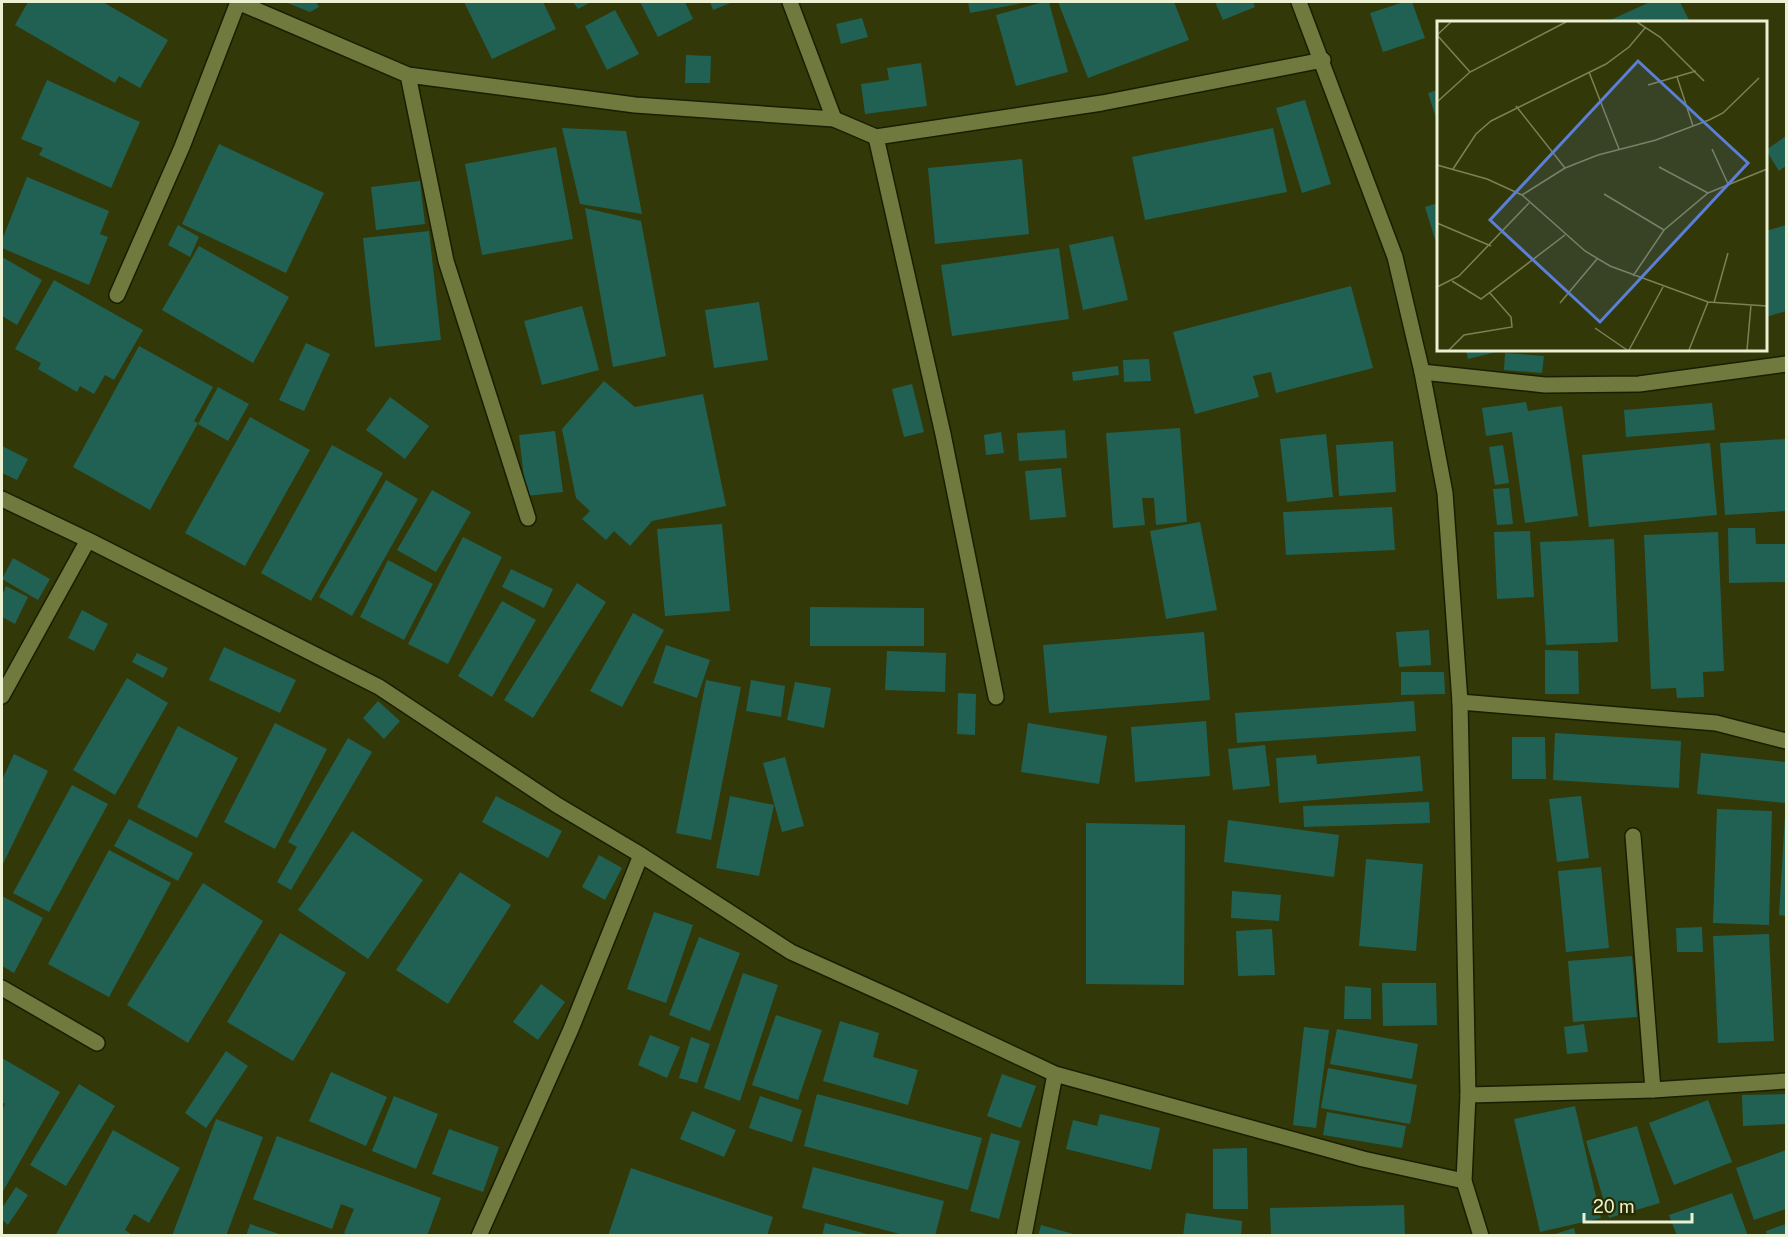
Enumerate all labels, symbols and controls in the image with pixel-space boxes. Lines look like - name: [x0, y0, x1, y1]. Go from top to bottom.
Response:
- inset map: [1437, 21, 1767, 351]
- scale bar: [1584, 1186, 1692, 1224]
- text: 20 m: [1593, 1196, 1635, 1217]

